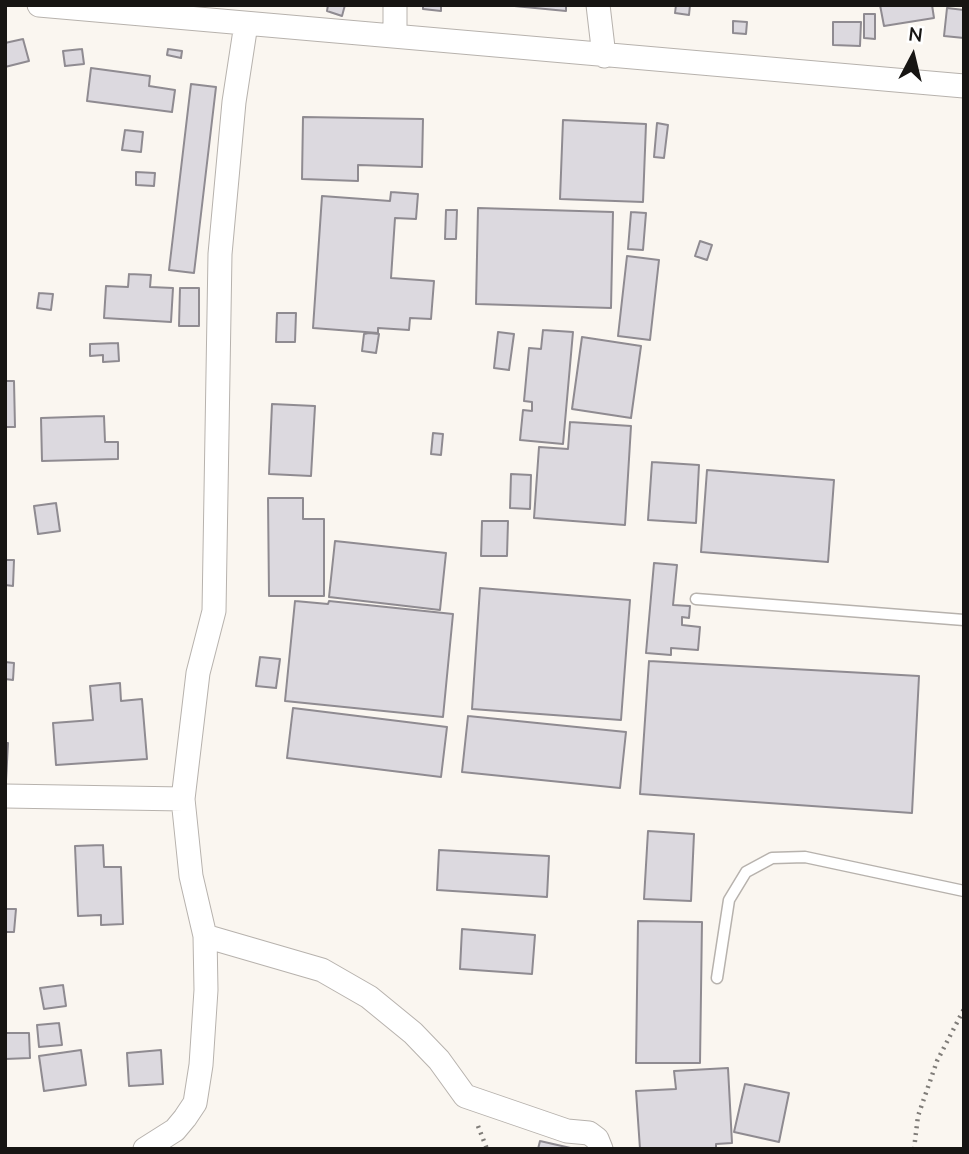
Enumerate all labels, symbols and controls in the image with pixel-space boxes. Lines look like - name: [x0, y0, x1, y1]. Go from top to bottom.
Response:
- north arrow: [878, 21, 948, 91]
- text: N: [907, 21, 924, 49]

